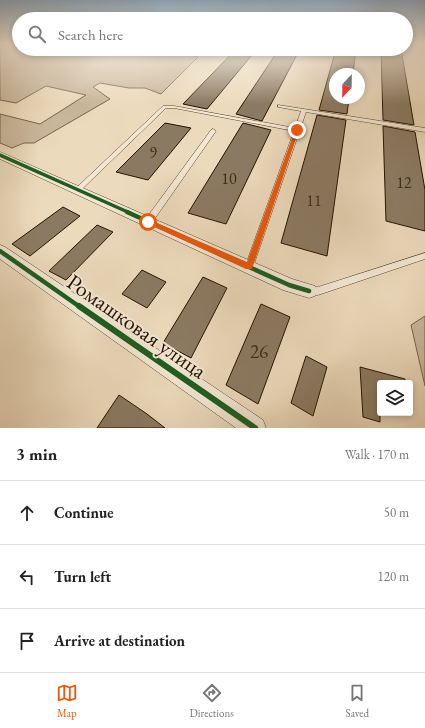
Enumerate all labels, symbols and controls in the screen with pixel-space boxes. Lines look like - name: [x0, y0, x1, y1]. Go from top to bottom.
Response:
- search box: [12, 12, 413, 56]
- icon: search: [26, 23, 48, 45]
- text: Search here: [58, 25, 123, 44]
- north arrow: [329, 68, 365, 104]
- route end: [288, 121, 306, 139]
- house number: 9: [149, 142, 157, 163]
- house number: 10: [221, 168, 237, 189]
- house number: 12: [396, 172, 412, 193]
- house number: 11: [306, 190, 322, 211]
- route start: [139, 213, 157, 231]
- street label: Ромашковая улица: [61, 267, 212, 385]
- house number: 26: [250, 339, 268, 364]
- map controls: [377, 380, 413, 416]
- button: layers: [377, 380, 413, 416]
- text: 3 min: [16, 443, 57, 465]
- text: Walk · 170 m: [345, 446, 409, 463]
- icon: ahead: [16, 502, 38, 524]
- text: Continue: [54, 503, 114, 522]
- text: 50 m: [384, 504, 409, 521]
- icon: left: [16, 566, 38, 588]
- text: Turn left: [54, 567, 111, 586]
- text: 120 m: [378, 568, 409, 585]
- icon: arrive: [16, 630, 38, 652]
- text: Arrive at destination: [54, 631, 185, 650]
- tab: Map: [56, 682, 78, 720]
- tab: Directions: [190, 682, 234, 720]
- tab: Saved: [346, 682, 369, 720]

